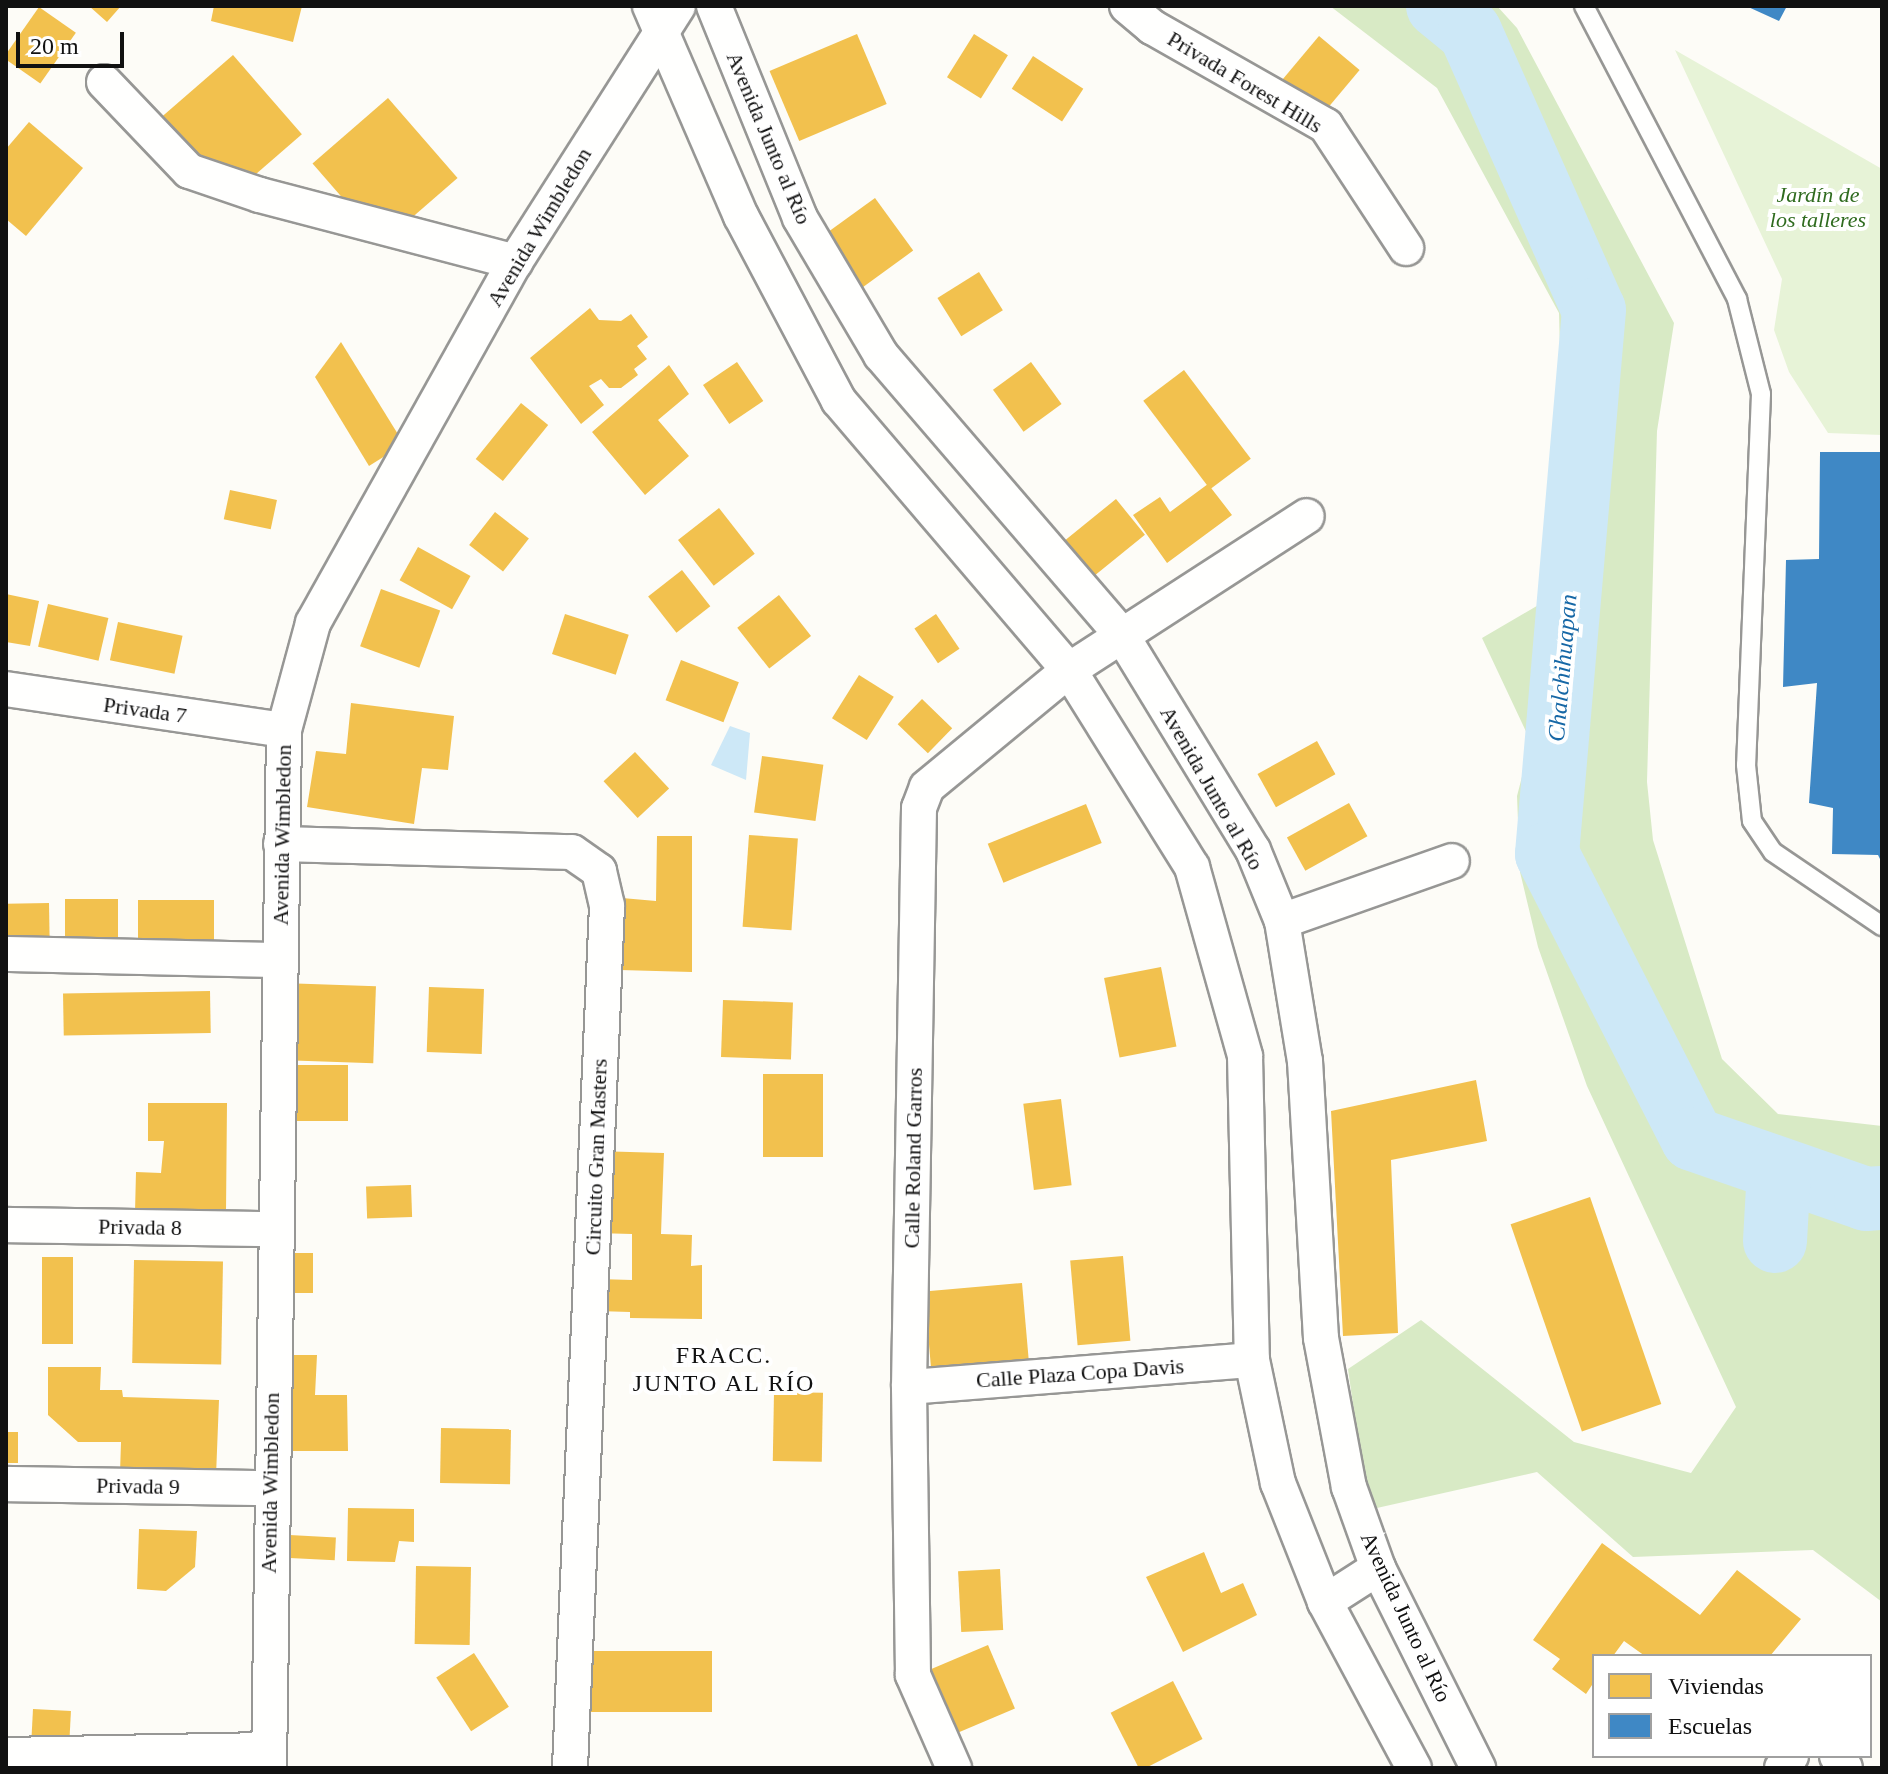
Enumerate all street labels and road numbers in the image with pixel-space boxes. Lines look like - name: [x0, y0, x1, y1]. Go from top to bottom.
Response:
- street label: Privada Forest Hills: [1163, 25, 1327, 139]
- street label: Avenida Junto al Río: [721, 48, 817, 228]
- street label: Avenida Wimbledon: [481, 142, 597, 312]
- street label: Privada 7: [102, 691, 188, 729]
- street label: Avenida Junto al Río: [1154, 701, 1270, 875]
- street label: Avenida Wimbledon: [267, 744, 297, 926]
- street label: Circuito Gran Masters: [579, 1058, 613, 1256]
- street label: Calle Roland Garros: [898, 1067, 928, 1249]
- street label: Privada 8: [98, 1213, 182, 1241]
- street label: Calle Plaza Copa Davis: [975, 1353, 1185, 1393]
- street label: Avenida Wimbledon: [255, 1392, 285, 1574]
- street label: Privada 9: [96, 1472, 180, 1500]
- street label: Avenida Junto al Río: [1355, 1528, 1457, 1706]

